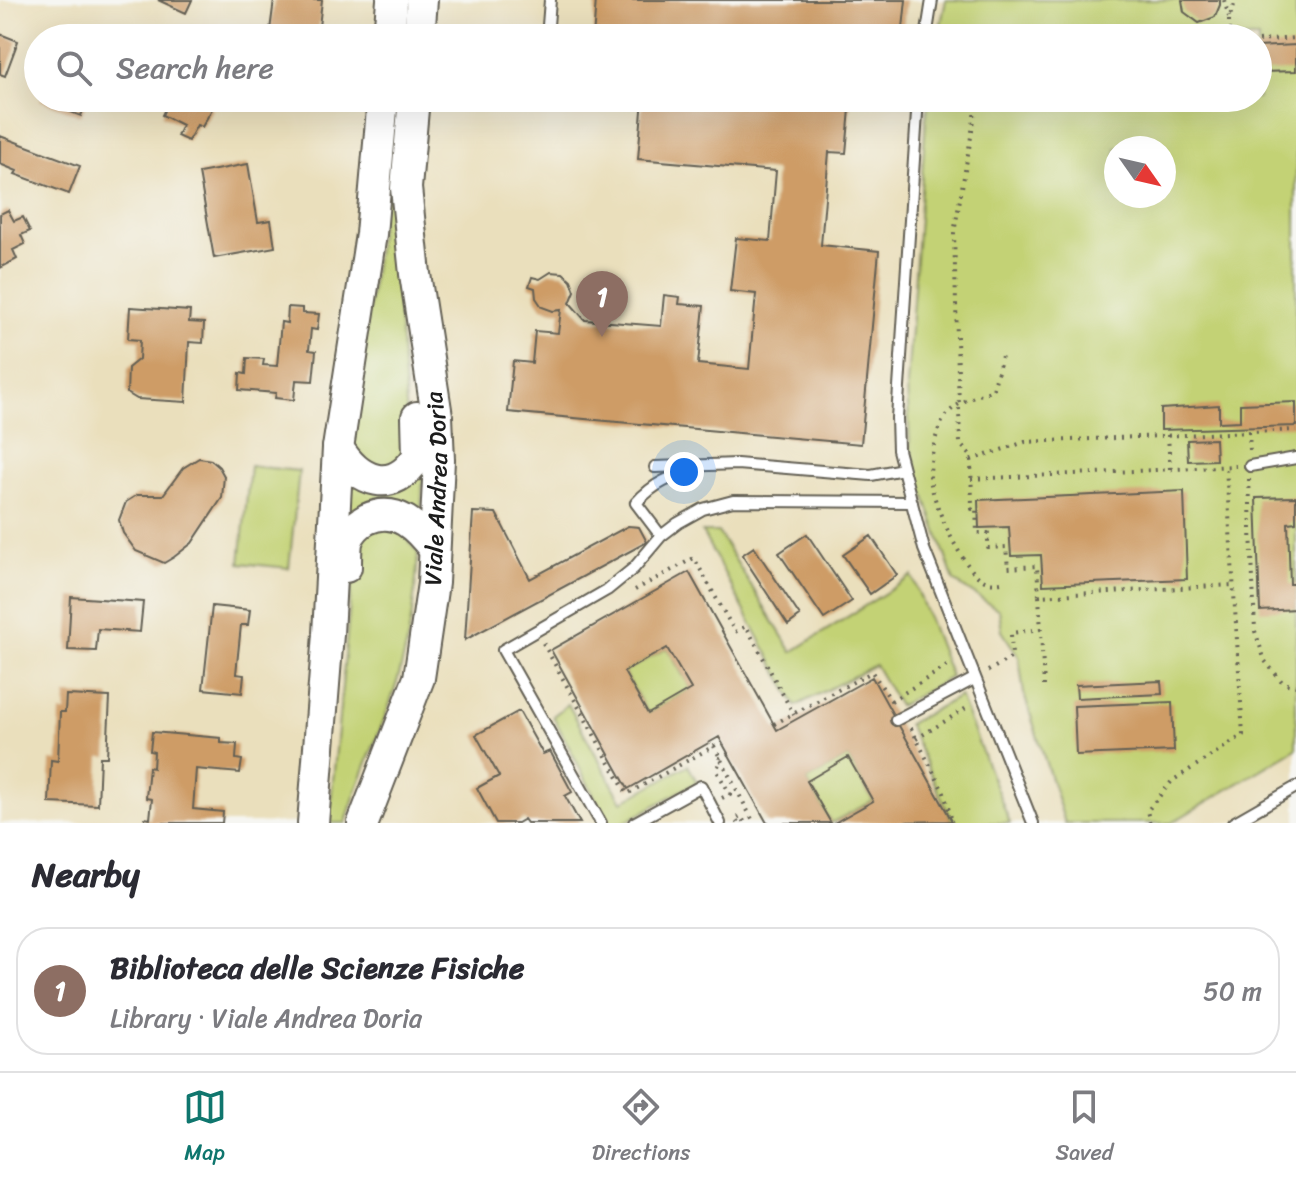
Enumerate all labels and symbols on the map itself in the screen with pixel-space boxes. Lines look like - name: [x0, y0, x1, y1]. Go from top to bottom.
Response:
- north arrow: [1104, 136, 1176, 208]
- pin: 1: [576, 271, 628, 337]
- street label: Viale Andrea Doria: [412, 388, 460, 587]
- your location: [664, 452, 704, 492]

